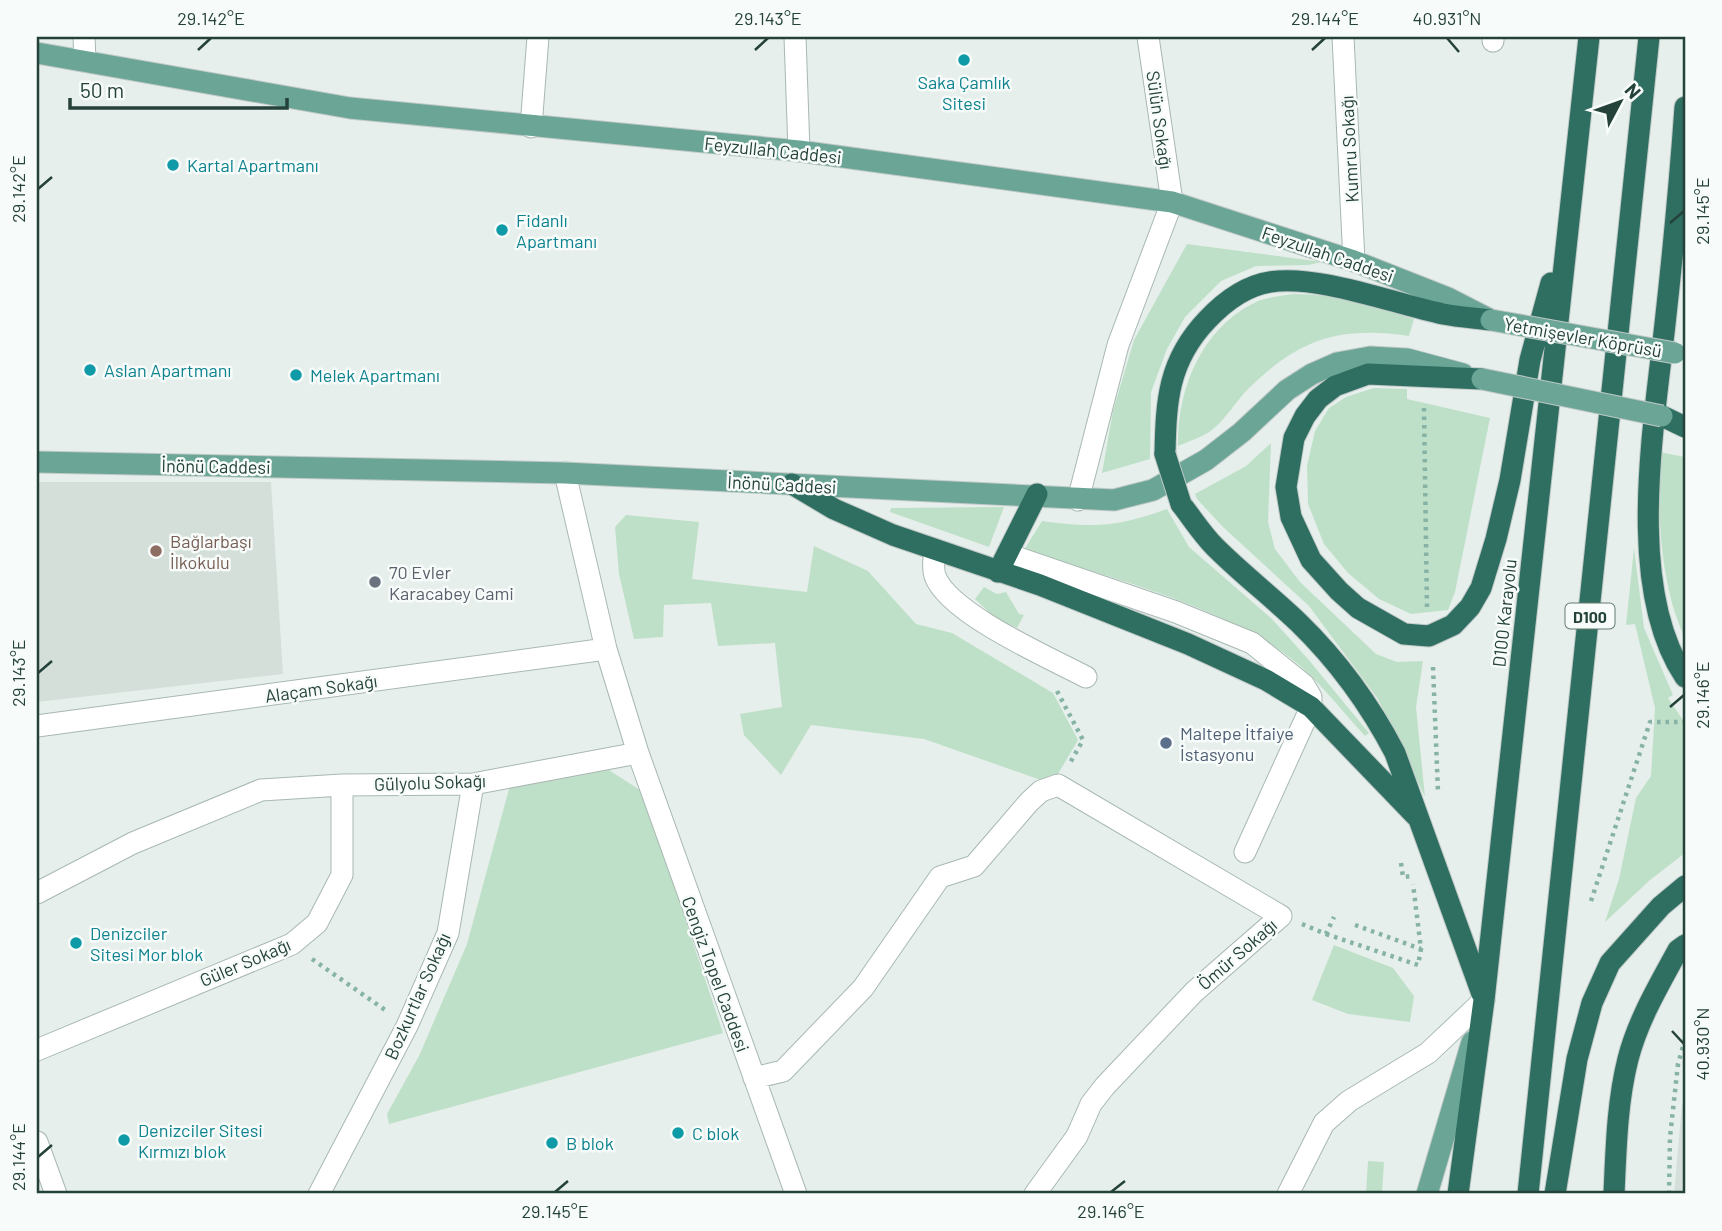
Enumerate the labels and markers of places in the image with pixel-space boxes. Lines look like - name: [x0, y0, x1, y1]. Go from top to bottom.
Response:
- marker: Saka Çamlık Sitesi: [956, 52, 972, 68]
- place label: Saka Çamlık Sitesi: [917, 71, 1011, 114]
- place label: Kartal Apartmanı: [187, 154, 319, 176]
- marker: Kartal Apartmanı: [165, 157, 181, 173]
- place label: Fidanlı Apartmanı: [516, 209, 597, 252]
- marker: Fidanlı Apartmanı: [494, 222, 510, 238]
- place label: Aslan Apartmanı: [104, 359, 231, 381]
- marker: Aslan Apartmanı: [82, 362, 98, 378]
- place label: Melek Apartmanı: [310, 364, 440, 386]
- marker: Melek Apartmanı: [288, 367, 304, 383]
- place label: Bağlarbaşı İlkokulu: [170, 530, 251, 573]
- marker: Bağlarbaşı İlkokulu: [148, 543, 164, 559]
- place label: 70 Evler Karacabey Cami: [389, 561, 514, 604]
- marker: 70 Evler Karacabey Cami: [367, 574, 383, 590]
- place label: Maltepe İtfaiye İstasyonu: [1180, 722, 1294, 765]
- marker: Maltepe İtfaiye İstasyonu: [1158, 735, 1174, 751]
- place label: Denizciler Sitesi Mor blok: [90, 922, 203, 965]
- marker: Denizciler Sitesi Mor blok: [68, 935, 84, 951]
- place label: Denizciler Sitesi Kırmızı blok: [138, 1119, 263, 1162]
- place label: C blok: [692, 1122, 739, 1144]
- marker: C blok: [670, 1125, 686, 1141]
- marker: Denizciler Sitesi Kırmızı blok: [116, 1132, 132, 1148]
- place label: B blok: [566, 1132, 614, 1154]
- marker: B blok: [544, 1135, 560, 1151]

